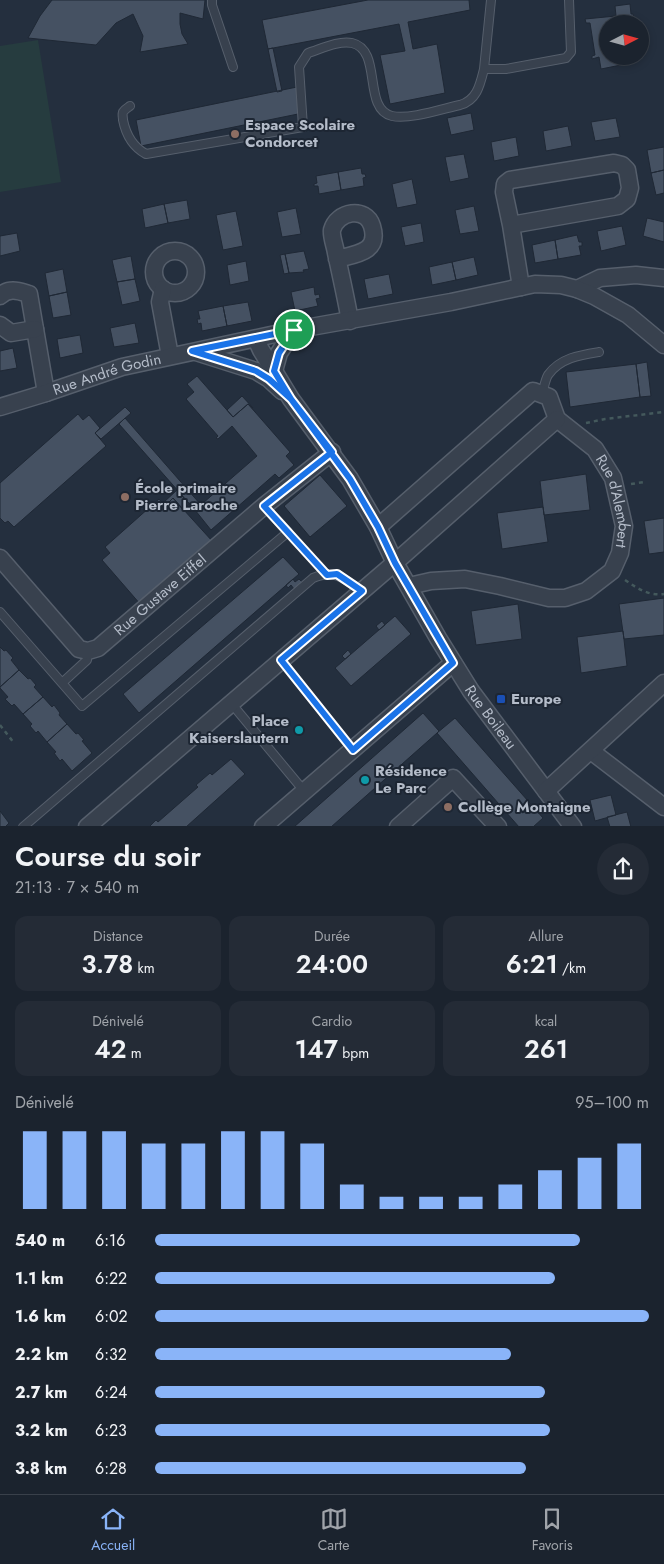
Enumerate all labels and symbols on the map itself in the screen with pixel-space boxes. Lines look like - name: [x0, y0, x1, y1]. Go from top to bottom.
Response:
- north arrow: [599, 15, 649, 65]
- place label: Espace Scolaire Condorcet: [245, 114, 356, 153]
- marker: Espace Scolaire Condorcet: [229, 128, 241, 140]
- pin: [273, 309, 315, 351]
- street label: Rue André Godin: [50, 348, 163, 401]
- street label: Rue d'Alembert: [590, 450, 635, 550]
- place label: École primaire Pierre Laroche: [135, 477, 238, 516]
- marker: École primaire Pierre Laroche: [119, 491, 131, 503]
- street label: Rue Gustave Eiffel: [109, 549, 211, 641]
- street label: Rue Boileau: [459, 681, 522, 754]
- place label: Europe: [511, 688, 562, 710]
- marker: Europe: [495, 693, 507, 705]
- place label: Place Kaiserslautern: [189, 710, 289, 749]
- marker: Place Kaiserslautern: [293, 724, 305, 736]
- place label: Résidence Le Parc: [375, 760, 447, 799]
- marker: Résidence Le Parc: [359, 774, 371, 786]
- place label: Collège Montaigne: [458, 796, 591, 818]
- marker: Collège Montaigne: [442, 801, 454, 813]

